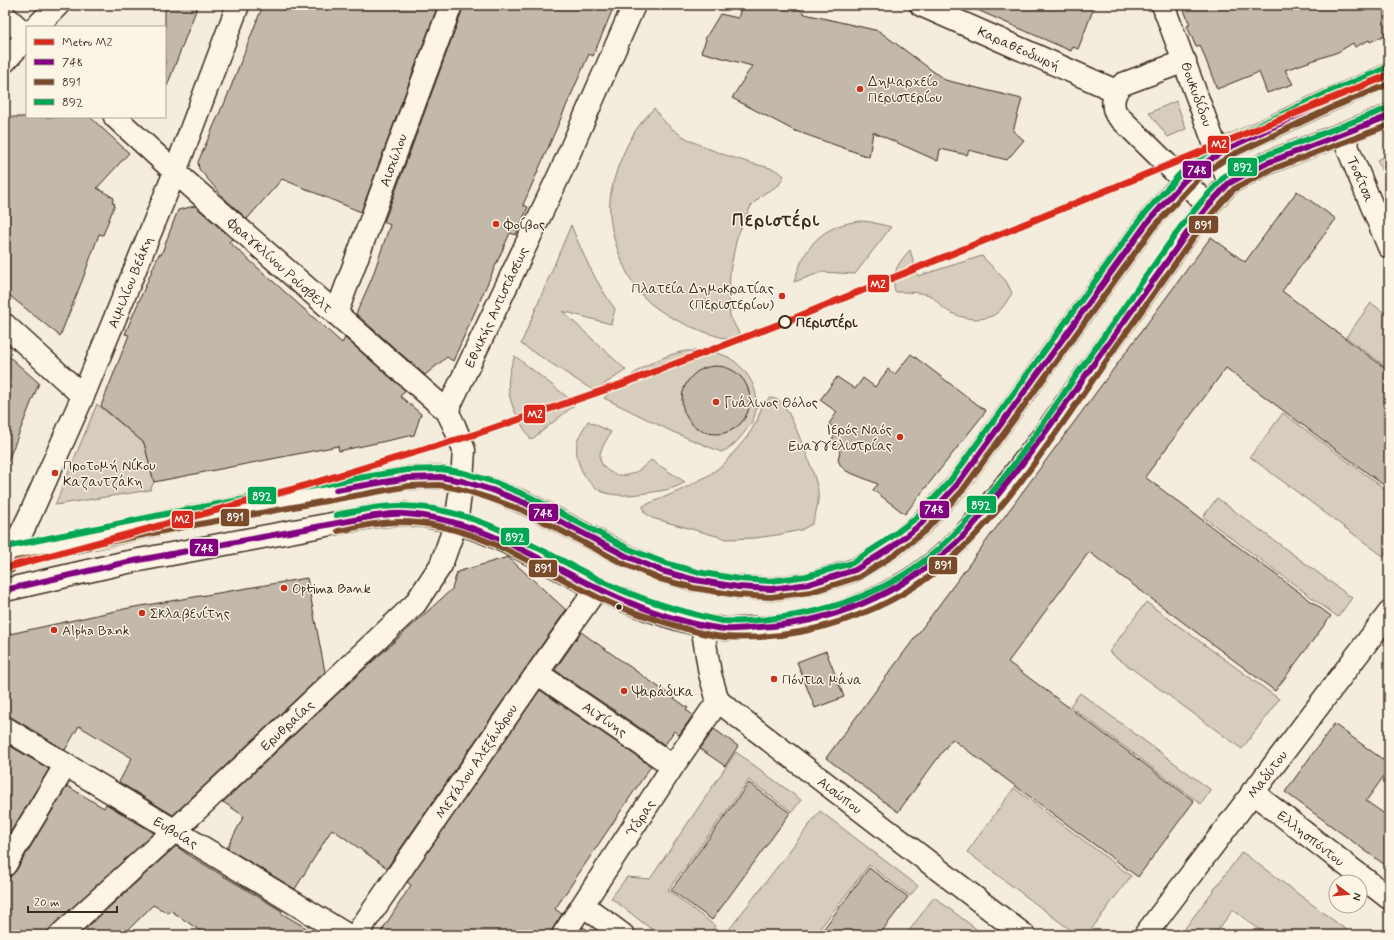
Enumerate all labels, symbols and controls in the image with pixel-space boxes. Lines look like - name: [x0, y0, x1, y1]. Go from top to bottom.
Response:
- street label: Καραθεοδωρή: [974, 23, 1063, 75]
- legend: [26, 26, 166, 118]
- text: Metro Μ2: [62, 35, 112, 51]
- text: 748: [62, 55, 83, 71]
- street label: Θουκυδίδου: [1176, 60, 1216, 129]
- place label: Δημαρχείο Περιστερίου: [868, 73, 942, 107]
- text: 891: [62, 75, 81, 91]
- marker: Δημαρχείο Περιστερίου: [855, 84, 865, 94]
- text: 892: [62, 95, 83, 111]
- street label: Αισχύλου: [376, 131, 412, 189]
- line badge: Μ2: [1207, 135, 1230, 154]
- text: Μ2: [1211, 138, 1227, 152]
- street label: Τοσίτσα: [1342, 154, 1378, 205]
- line badge: 892: [1227, 157, 1258, 177]
- line badge: 748: [1182, 160, 1212, 179]
- text: 892: [1233, 161, 1253, 175]
- text: 748: [1187, 164, 1207, 178]
- district label: Περιστέρι: [732, 208, 820, 233]
- street label: Φραγκλίνου Ρούσβελτ: [223, 213, 336, 318]
- line badge: 891: [1188, 215, 1219, 234]
- place label: Φοίβος: [503, 216, 545, 234]
- marker: Φοίβος: [491, 219, 501, 229]
- text: 891: [1194, 219, 1212, 233]
- street label: Αιμιλίου Βεάκη: [104, 234, 158, 331]
- street label: Εθνικής Αντιστάσεως: [461, 244, 533, 371]
- line badge: Μ2: [867, 274, 890, 293]
- text: Μ2: [870, 278, 886, 292]
- place label: Πλατεία Δημοκρατίας (Περιστερίου): [632, 280, 774, 314]
- marker: Πλατεία Δημοκρατίας (Περιστερίου): [777, 291, 787, 301]
- place label: Περιστέρι: [796, 313, 858, 332]
- marker: Περιστέρι: [778, 315, 792, 329]
- place label: Γυάλινος Θόλος: [724, 394, 818, 412]
- marker: Γυάλινος Θόλος: [711, 397, 721, 407]
- line badge: Μ2: [523, 404, 546, 424]
- text: Μ2: [527, 408, 543, 422]
- place label: Ιερός Ναός Ευαγγελιστρίας: [788, 421, 892, 455]
- marker: Ιερός Ναός Ευαγγελιστρίας: [895, 432, 905, 442]
- place label: Προτομή Νίκου Καζαντζάκη: [63, 457, 156, 491]
- marker: Προτομή Νίκου Καζαντζάκη: [50, 468, 60, 478]
- line badge: 892: [247, 486, 277, 505]
- text: 892: [252, 490, 272, 504]
- line badge: 892: [966, 495, 997, 514]
- text: 892: [971, 499, 991, 513]
- line badge: 748: [919, 500, 950, 519]
- line badge: 748: [528, 503, 559, 522]
- text: 748: [924, 503, 944, 517]
- text: 748: [533, 507, 553, 521]
- line badge: 891: [220, 508, 250, 527]
- line badge: Μ2: [171, 510, 194, 529]
- text: 891: [226, 511, 244, 525]
- text: Μ2: [174, 513, 190, 527]
- line badge: 892: [500, 527, 530, 546]
- text: 892: [505, 531, 525, 545]
- line badge: 748: [189, 538, 219, 557]
- text: 748: [194, 542, 214, 556]
- line badge: 891: [928, 556, 958, 575]
- line badge: 891: [528, 559, 558, 578]
- text: 891: [934, 559, 952, 573]
- text: 891: [534, 562, 552, 576]
- place label: Optima Bank: [292, 580, 371, 598]
- marker: Optima Bank: [279, 583, 289, 593]
- unlabelled marker: [614, 602, 624, 612]
- place label: Σκλαβενίτης: [150, 605, 230, 623]
- marker: Σκλαβενίτης: [137, 608, 147, 618]
- place label: Alpha Bank: [62, 622, 130, 640]
- marker: Alpha Bank: [49, 625, 59, 635]
- place label: Πόντια μάνα: [782, 671, 862, 689]
- marker: Πόντια μάνα: [769, 674, 779, 684]
- place label: Ψαράδικα: [631, 683, 694, 701]
- marker: Ψαράδικα: [619, 686, 629, 696]
- street label: Ερυθραίας: [257, 696, 318, 755]
- street label: Αιγίνης: [578, 698, 630, 741]
- street label: Μεγάλου Αλεξάνδρου: [432, 701, 522, 822]
- street label: Μαδύτου: [1244, 747, 1292, 802]
- street label: Αισώπου: [813, 773, 865, 819]
- street label: Ύδρας: [622, 796, 660, 841]
- street label: Ελλησπόντου: [1273, 807, 1348, 871]
- street label: Ευβοίας: [150, 813, 201, 853]
- north arrow: [1328, 874, 1368, 914]
- scale bar: [28, 888, 117, 914]
- text: N: [1349, 891, 1364, 902]
- text: 20 m: [34, 895, 60, 911]

